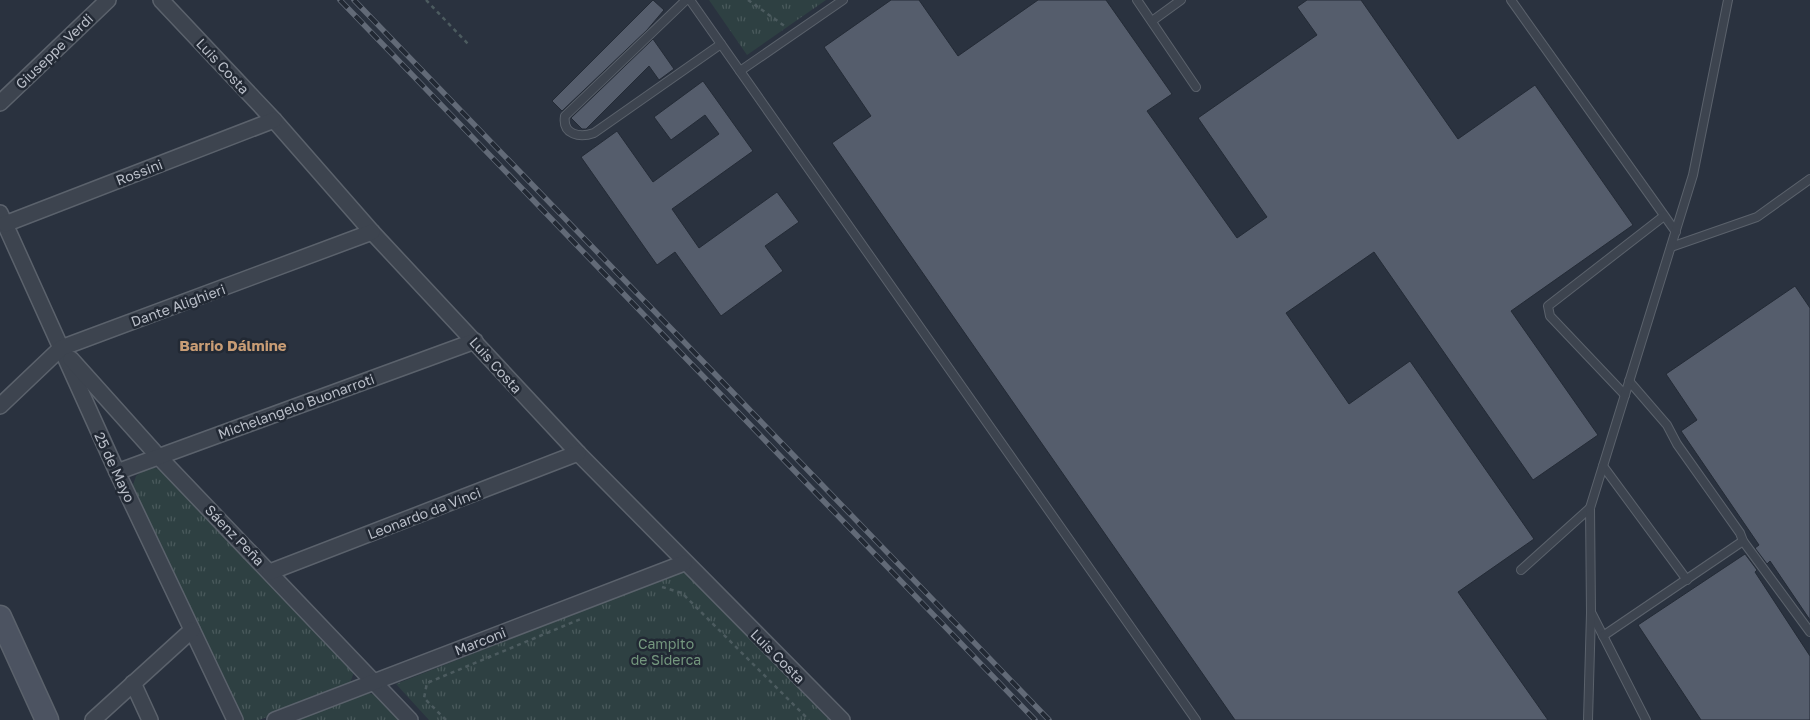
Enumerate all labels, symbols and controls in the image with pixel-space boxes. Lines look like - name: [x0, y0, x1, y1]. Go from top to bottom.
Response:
- street label: Giuseppe Verdi: [12, 10, 96, 92]
- street label: Luis Costa: [193, 35, 253, 97]
- street label: Rossini: [113, 155, 165, 189]
- street label: Dante Alighieri: [129, 280, 227, 330]
- street label: Luis Costa: [466, 333, 526, 397]
- district label: Barrio Dálmine: [179, 336, 287, 354]
- street label: Michelangelo Buonarroti: [215, 370, 377, 442]
- street label: 25 de Mayo: [91, 429, 139, 505]
- street label: Leonardo da Vinci: [365, 484, 483, 542]
- street label: Sáenz Peña: [202, 501, 268, 569]
- street label: Marconi: [452, 623, 508, 659]
- street label: Luis Costa: [747, 625, 809, 687]
- park label: Campito de Siderca: [631, 635, 701, 668]

